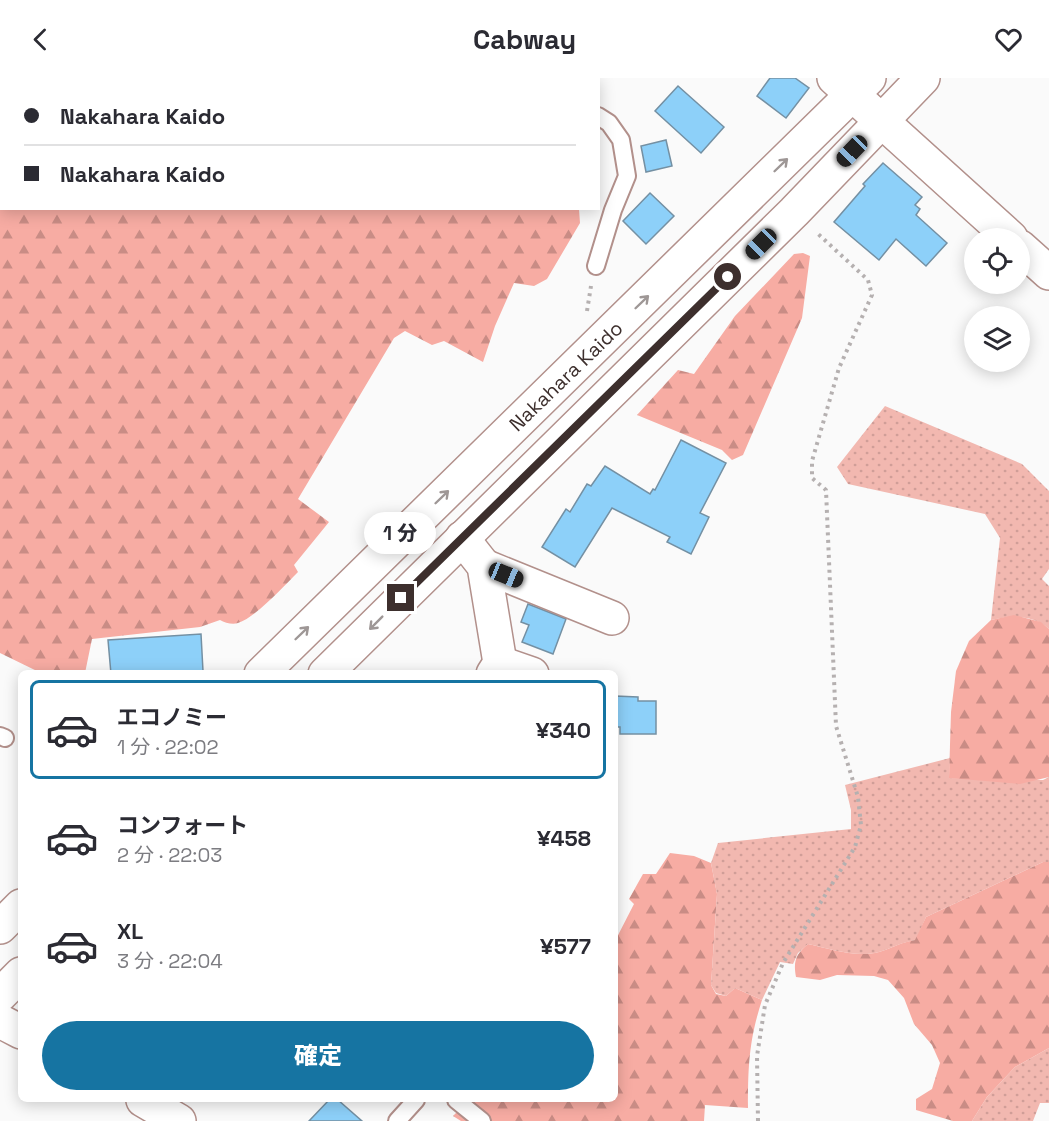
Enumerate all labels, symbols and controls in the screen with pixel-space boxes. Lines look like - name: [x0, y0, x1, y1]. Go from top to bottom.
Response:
- text: Cabway: [473, 22, 576, 57]
- icon: back: [24, 23, 57, 56]
- icon: heart: [992, 23, 1025, 56]
- text: Nakahara Kaido: [60, 102, 225, 130]
- car: [833, 132, 871, 170]
- one-way arrow: [774, 158, 789, 173]
- text: Nakahara Kaido: [60, 160, 225, 188]
- car: [742, 225, 780, 263]
- map controls: [964, 228, 1030, 372]
- button: locate: [964, 228, 1030, 294]
- route start: [714, 263, 741, 290]
- one-way arrow: [634, 294, 649, 309]
- button: layers: [964, 306, 1030, 372]
- street label: Nakahara Kaido: [504, 315, 628, 437]
- one-way arrow: [435, 489, 450, 504]
- callout: 1 分: [365, 511, 437, 553]
- text: 1 分: [383, 520, 417, 546]
- car: [486, 560, 526, 590]
- route end: [387, 584, 414, 611]
- one-way arrow: [368, 616, 383, 631]
- one-way arrow: [295, 625, 310, 640]
- icon: car: [45, 703, 99, 757]
- text: エコノミー: [117, 703, 227, 731]
- text: ¥340: [536, 716, 591, 744]
- text: 1 分 · 22:02: [117, 734, 219, 760]
- icon: car: [45, 811, 99, 865]
- text: コンフォート: [117, 811, 248, 839]
- text: ¥458: [537, 824, 591, 852]
- text: 2 分 · 22:03: [117, 842, 222, 868]
- text: XL: [117, 917, 143, 945]
- icon: car: [45, 919, 99, 973]
- text: ¥577: [540, 932, 591, 960]
- text: 3 分 · 22:04: [117, 948, 223, 974]
- button: 確定: [42, 1021, 594, 1090]

